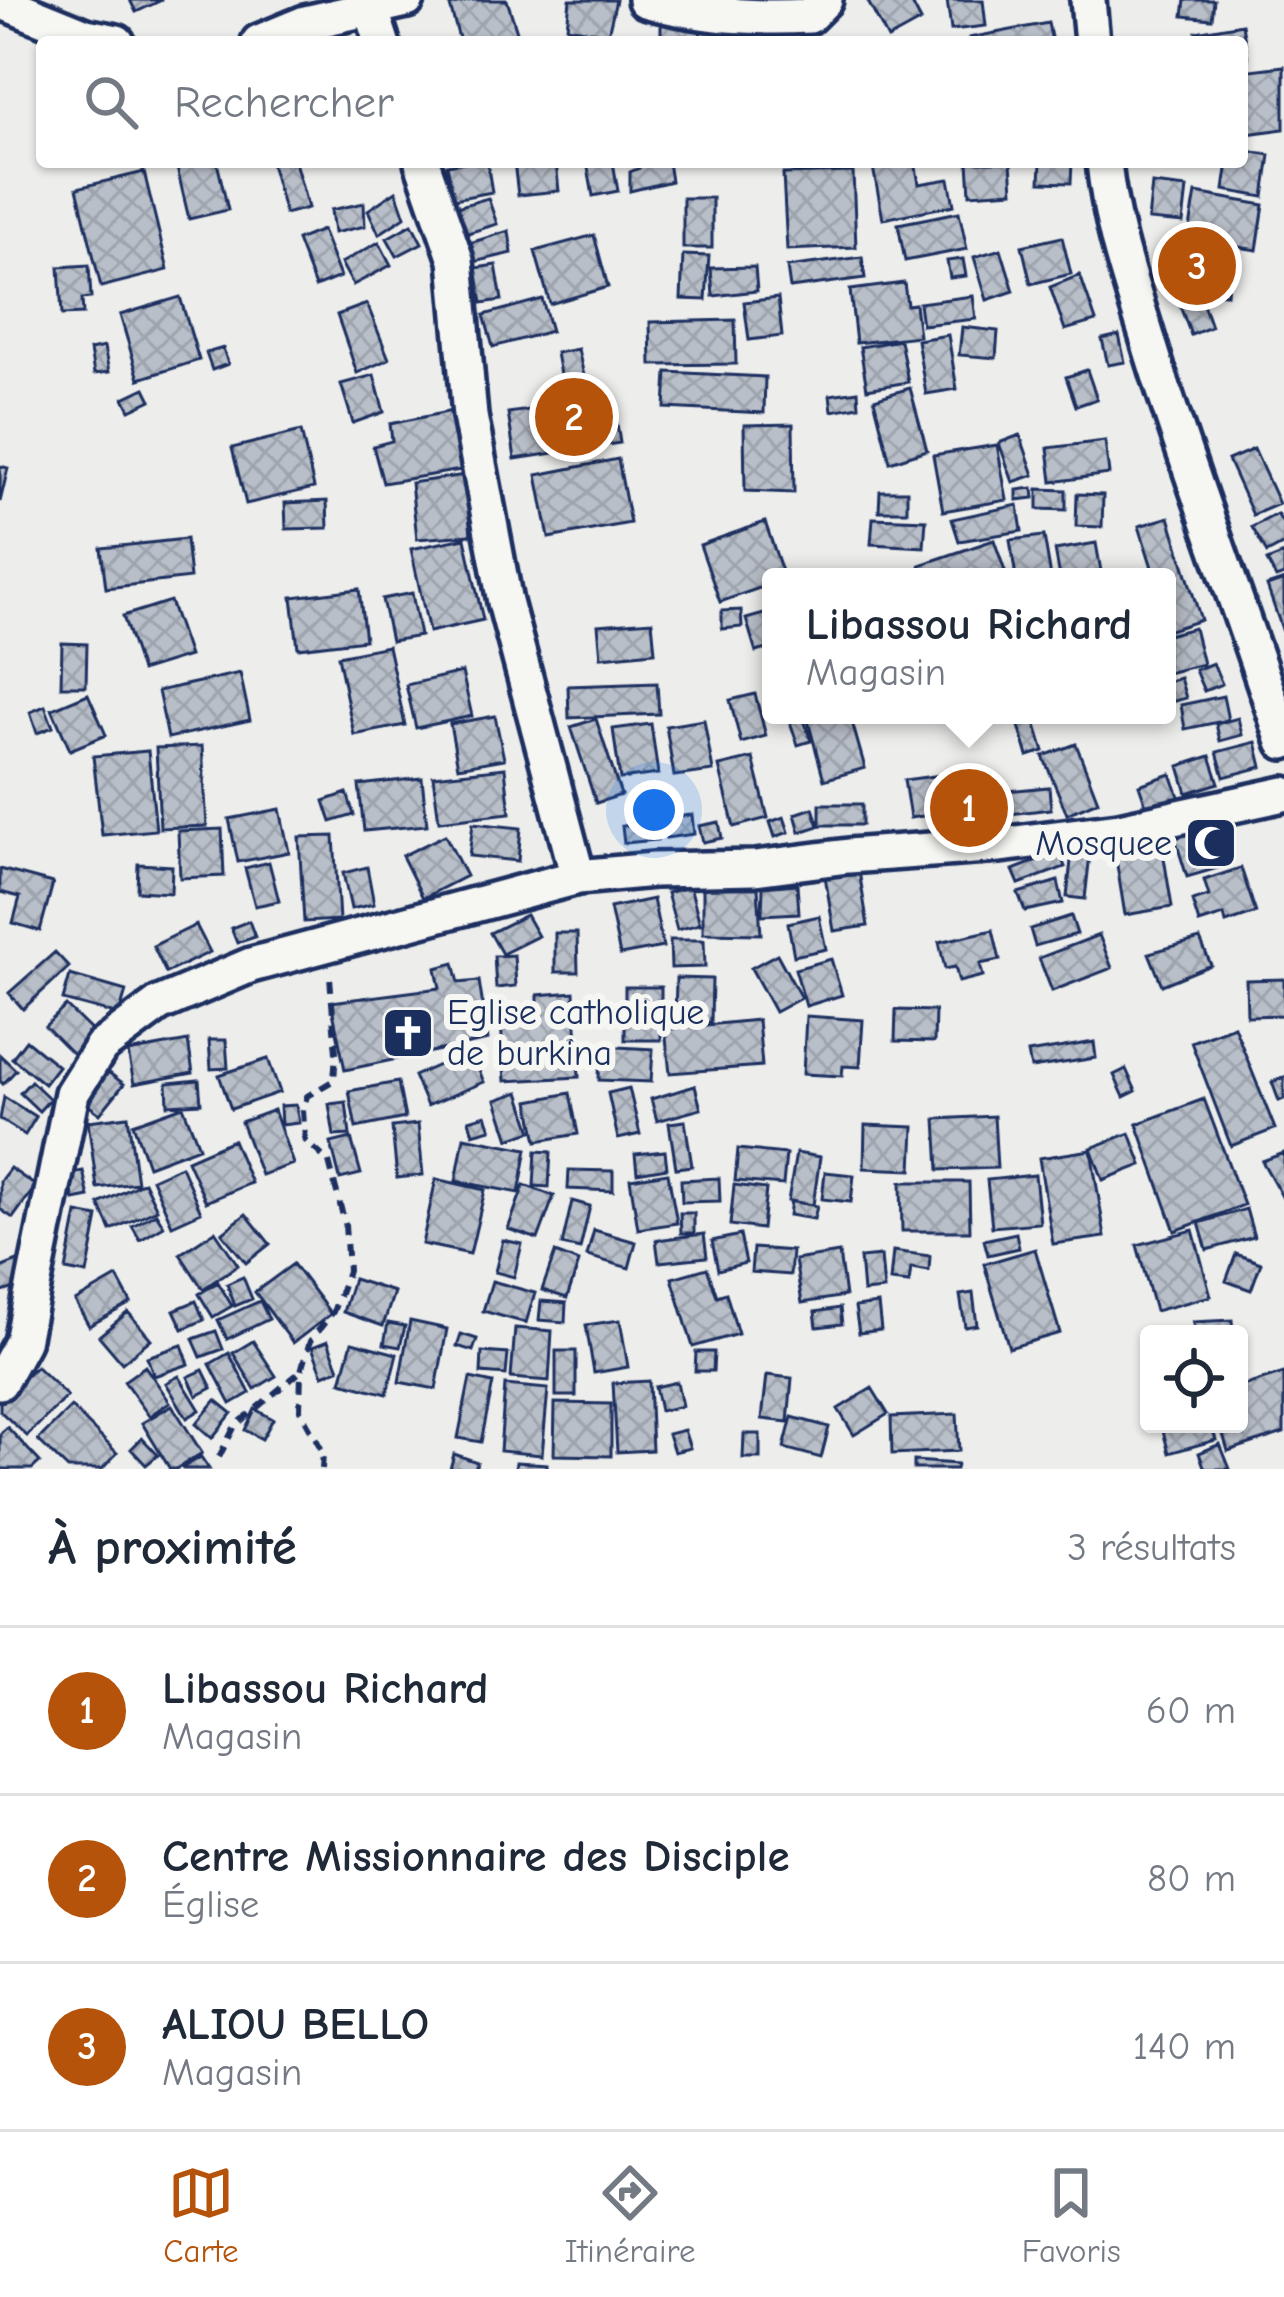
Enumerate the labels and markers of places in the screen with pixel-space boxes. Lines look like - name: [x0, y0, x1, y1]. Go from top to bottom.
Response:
- pin: 3: [1158, 221, 1236, 311]
- pin: 2: [535, 372, 613, 462]
- pin: 1: [930, 763, 1008, 853]
- mosque icon: Mosquee: [1183, 815, 1239, 871]
- place label: Mosquee: [1035, 823, 1172, 864]
- place label: Eglise catholique de burkina: [447, 992, 704, 1074]
- church icon: Eglise catholique de burkina: [380, 1005, 436, 1061]

